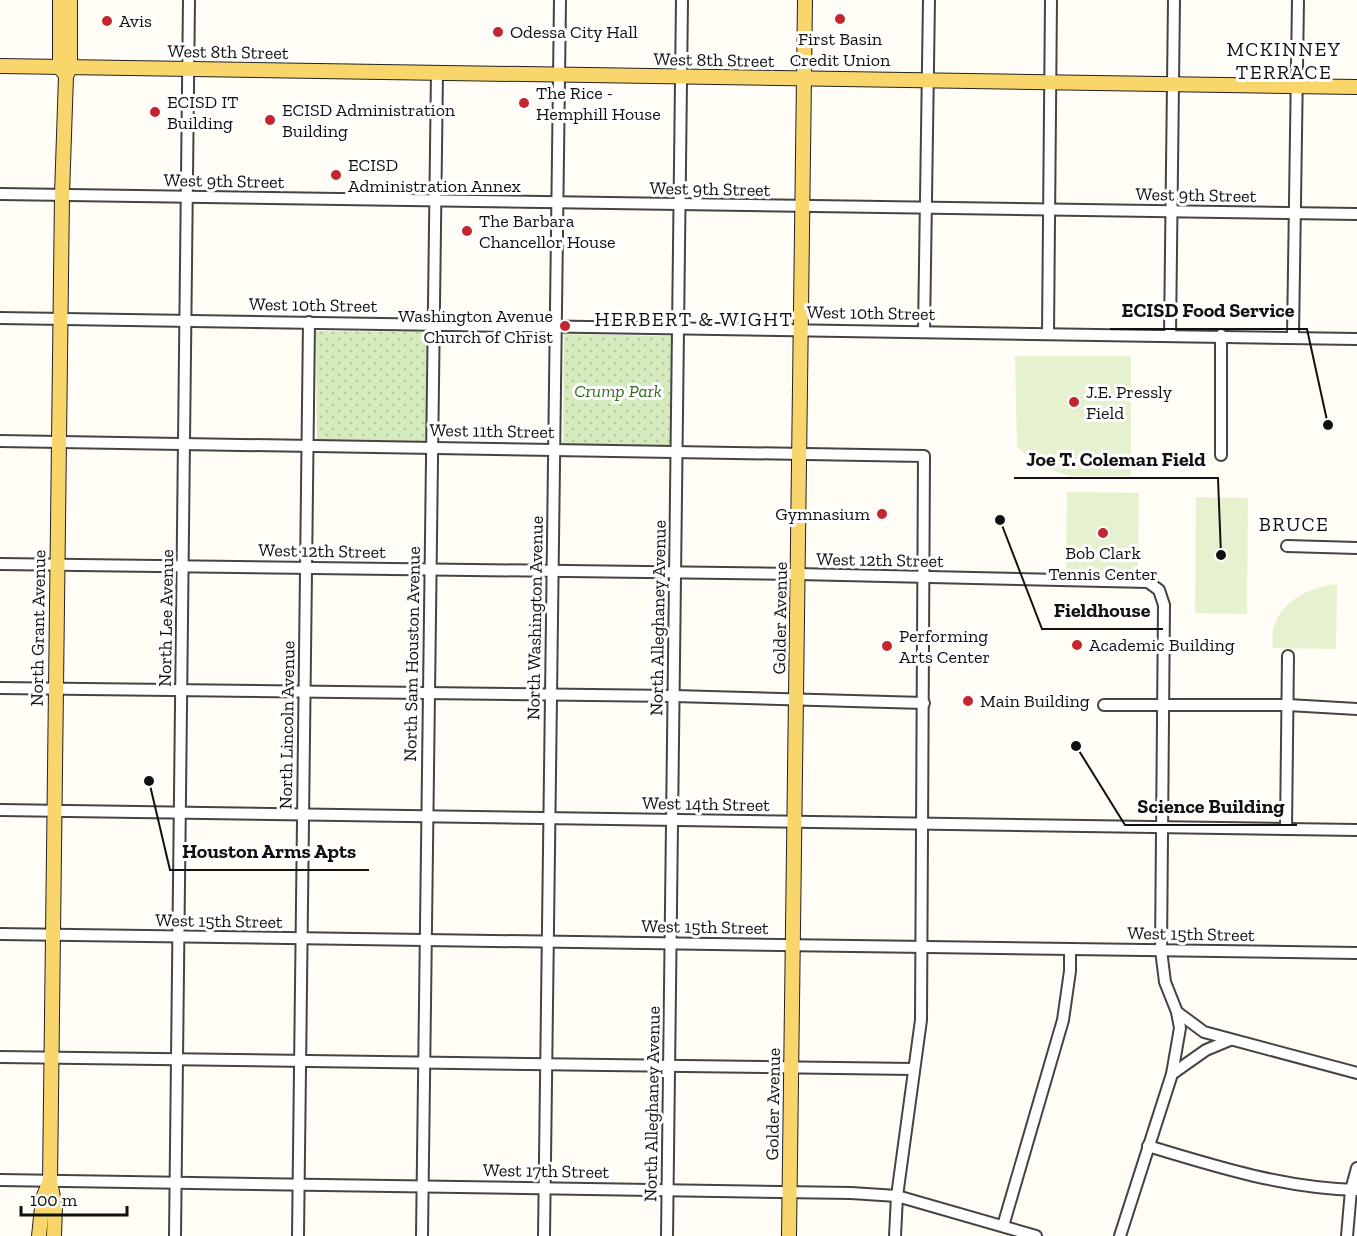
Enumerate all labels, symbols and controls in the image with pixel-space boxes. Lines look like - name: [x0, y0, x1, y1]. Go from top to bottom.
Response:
- place label: Avis: [119, 10, 152, 32]
- marker: First Basin Credit Union: [833, 12, 847, 26]
- marker: Avis: [100, 14, 114, 28]
- place label: Odessa City Hall: [510, 21, 638, 43]
- marker: Odessa City Hall: [491, 25, 505, 39]
- place label: First Basin Credit Union: [790, 28, 891, 71]
- district label: MCKINNEY TERRACE: [1226, 37, 1342, 84]
- street label: West 8th Street: [167, 40, 289, 64]
- street label: West 8th Street: [653, 48, 775, 72]
- place label: The Rice - Hemphill House: [536, 82, 661, 125]
- place label: ECISD IT Building: [167, 91, 238, 134]
- marker: The Rice - Hemphill House: [517, 96, 531, 110]
- place label: ECISD Administration Building: [282, 99, 456, 142]
- marker: ECISD IT Building: [148, 105, 162, 119]
- marker: ECISD Administration Building: [263, 113, 277, 127]
- place label: ECISD Administration Annex: [348, 154, 521, 197]
- marker: ECISD Administration Annex: [329, 168, 343, 182]
- street label: West 9th Street: [163, 169, 285, 193]
- street label: West 9th Street: [649, 177, 771, 201]
- street label: West 9th Street: [1135, 183, 1257, 207]
- place label: The Barbara Chancellor House: [479, 210, 616, 253]
- marker: The Barbara Chancellor House: [460, 224, 474, 238]
- callout: ECISD Food Service: [1110, 291, 1307, 329]
- street label: West 10th Street: [249, 293, 378, 317]
- text: ECISD Food Service: [1122, 298, 1295, 322]
- street label: West 10th Street: [807, 301, 936, 325]
- place label: Washington Avenue Church of Christ: [398, 305, 553, 348]
- district label: HERBERT & WIGHT: [595, 307, 794, 331]
- marker: Washington Avenue Church of Christ: [558, 319, 572, 333]
- park label: Crump Park: [574, 380, 662, 402]
- place label: J.E. Pressly Field: [1086, 381, 1173, 424]
- marker: J.E. Pressly Field: [1067, 395, 1081, 409]
- street label: West 11th Street: [429, 419, 555, 443]
- callout: Joe T. Coleman Field: [1014, 440, 1218, 478]
- text: Joe T. Coleman Field: [1026, 447, 1206, 471]
- place label: Gymnasium: [775, 503, 870, 525]
- marker: Gymnasium: [875, 507, 889, 521]
- district label: BRUCE: [1259, 512, 1329, 536]
- street label: North Washington Avenue: [522, 516, 548, 720]
- street label: North Alleghaney Avenue: [645, 520, 671, 716]
- marker: Bob Clark Tennis Center: [1096, 526, 1110, 540]
- street label: West 12th Street: [258, 539, 386, 563]
- place label: Bob Clark Tennis Center: [1048, 542, 1158, 585]
- street label: North Sam Houston Avenue: [399, 546, 425, 762]
- street label: West 12th Street: [816, 548, 944, 572]
- street label: North Lee Avenue: [154, 549, 178, 687]
- street label: North Grant Avenue: [26, 550, 50, 706]
- street label: Golder Avenue: [768, 561, 792, 675]
- callout: Fieldhouse: [1042, 591, 1163, 629]
- text: Fieldhouse: [1054, 598, 1151, 622]
- place label: Performing Arts Center: [899, 625, 990, 668]
- place label: Academic Building: [1089, 634, 1235, 656]
- marker: Academic Building: [1070, 638, 1084, 652]
- marker: Performing Arts Center: [880, 639, 894, 653]
- street label: North Lincoln Avenue: [275, 640, 299, 810]
- place label: Main Building: [980, 690, 1090, 712]
- marker: Main Building: [961, 694, 975, 708]
- callout: Science Building: [1125, 787, 1297, 825]
- street label: West 14th Street: [642, 792, 770, 816]
- text: Science Building: [1137, 794, 1285, 818]
- callout: Houston Arms Apts: [170, 832, 369, 870]
- text: Houston Arms Apts: [182, 839, 356, 863]
- street label: West 15th Street: [155, 909, 283, 933]
- street label: West 15th Street: [641, 915, 769, 939]
- street label: West 15th Street: [1127, 922, 1255, 946]
- street label: North Alleghaney Avenue: [639, 1006, 665, 1202]
- street label: Golder Avenue: [761, 1047, 785, 1161]
- street label: West 17th Street: [483, 1159, 610, 1183]
- scale bar: [21, 1179, 128, 1217]
- text: 100 m: [30, 1189, 78, 1211]

